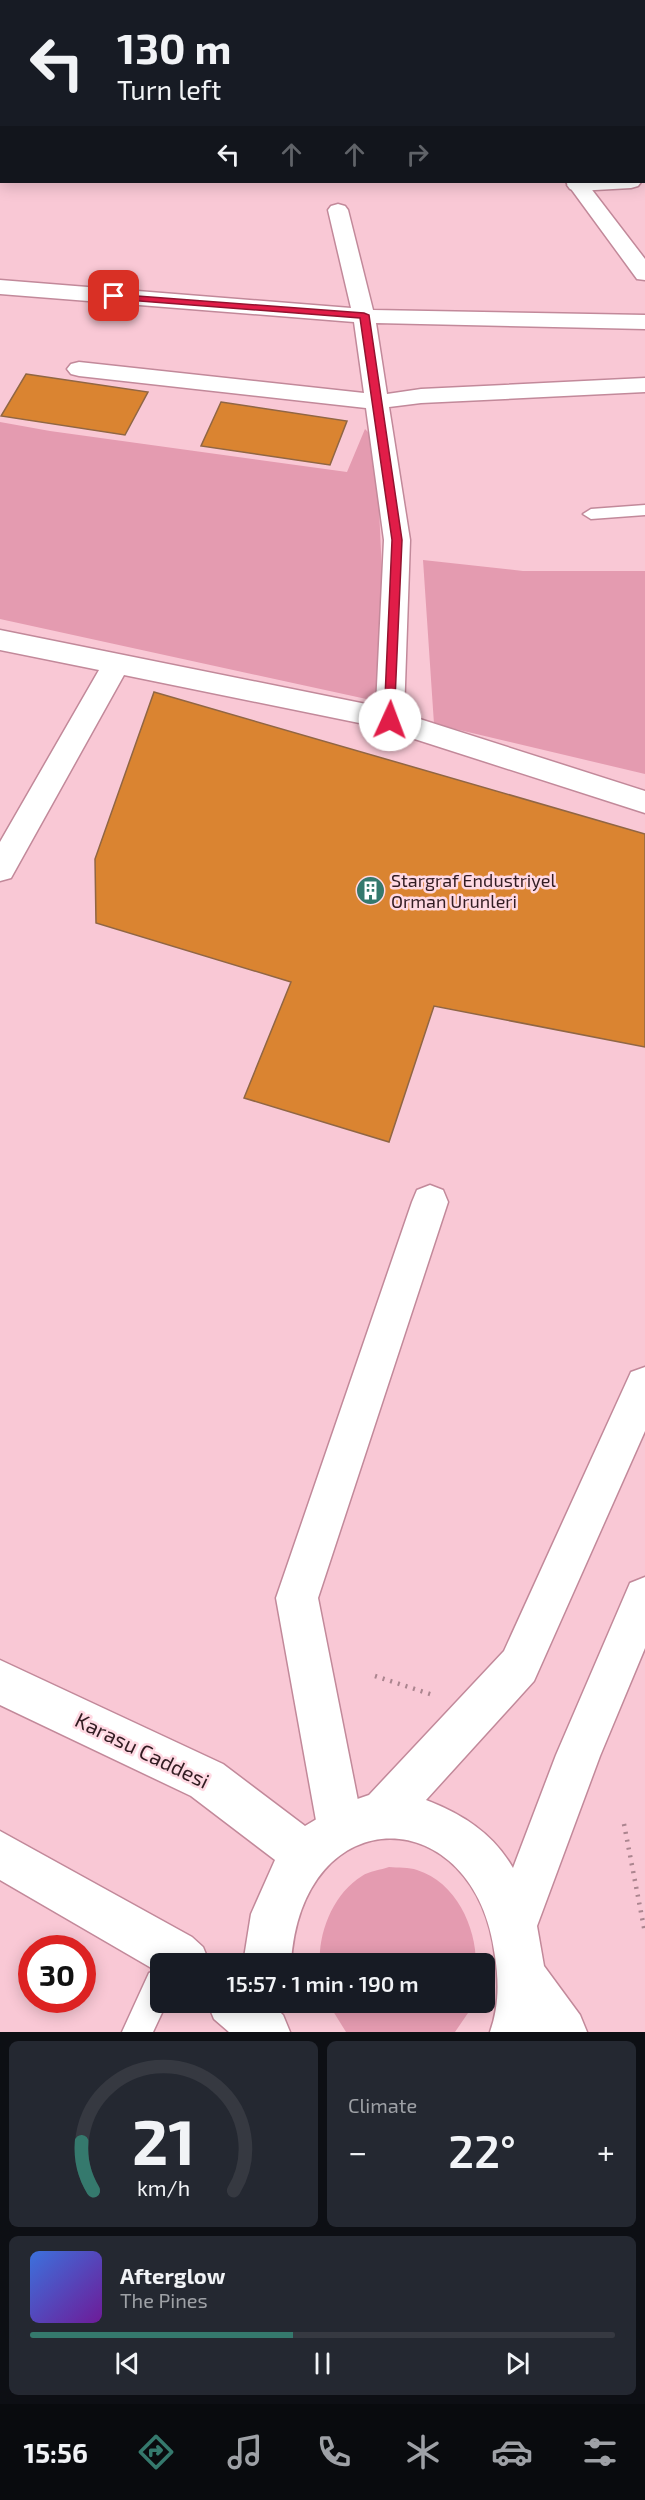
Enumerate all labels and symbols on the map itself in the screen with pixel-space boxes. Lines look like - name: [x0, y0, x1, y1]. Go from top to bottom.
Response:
- pin: [88, 270, 139, 321]
- position arrow: [358, 688, 422, 752]
- place label: Stargraf Endustriyel Orman Urunleri: [391, 869, 556, 912]
- building icon: Stargraf Endustriyel Orman Urunleri: [354, 875, 386, 907]
- street label: Karasu Caddesi: [72, 1706, 214, 1793]
- speed limit sign: 30: [18, 1935, 96, 2013]

